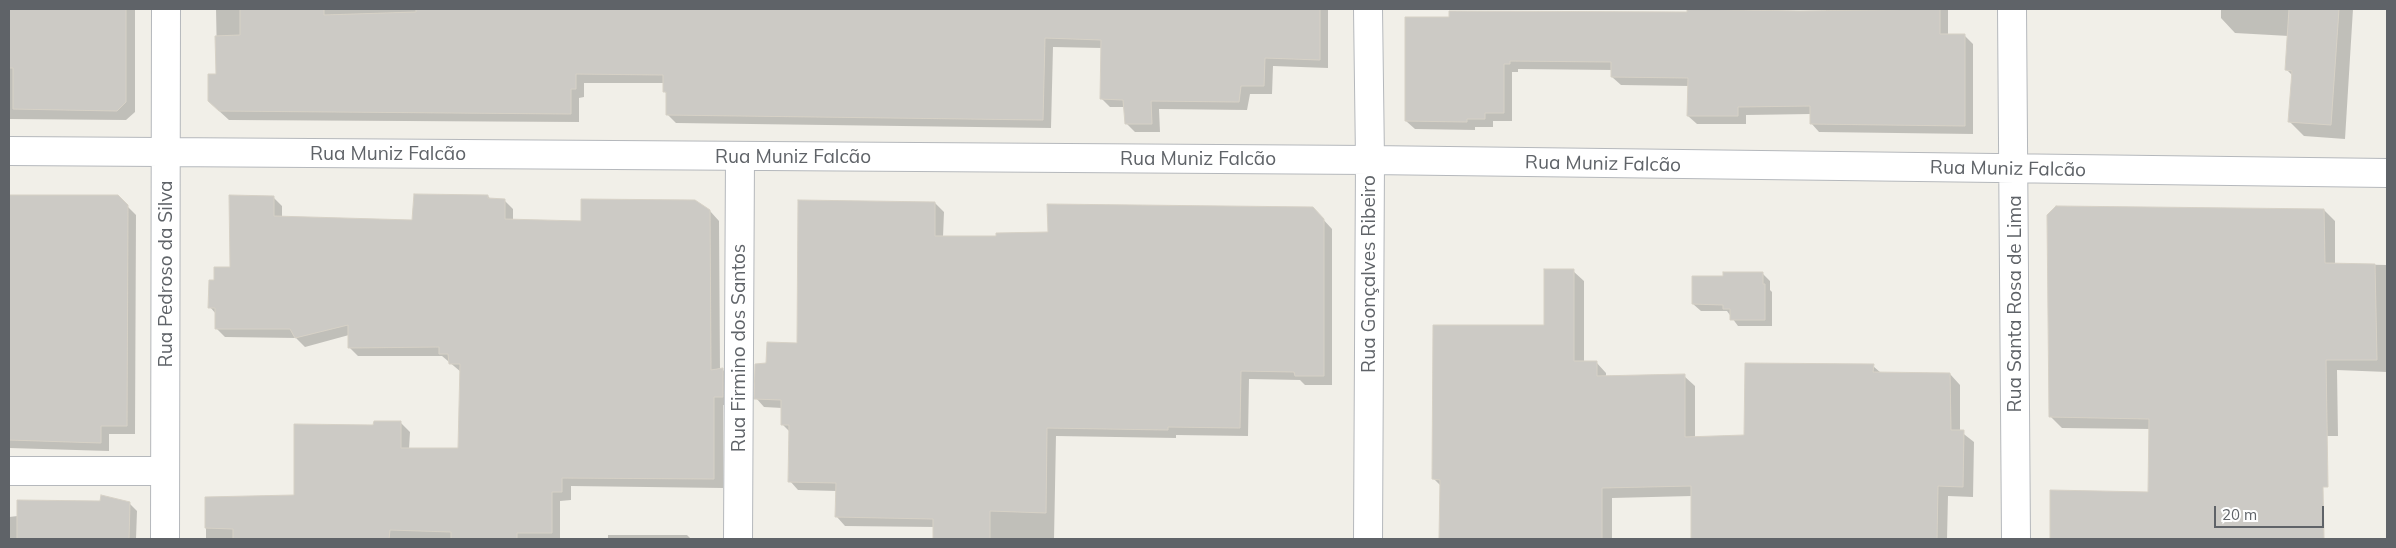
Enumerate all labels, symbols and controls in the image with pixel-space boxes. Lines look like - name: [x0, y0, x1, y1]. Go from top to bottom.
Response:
- street label: Rua Muniz Falcão: [310, 143, 466, 165]
- street label: Rua Muniz Falcão: [715, 146, 871, 168]
- street label: Rua Muniz Falcão: [1120, 148, 1276, 170]
- street label: Rua Muniz Falcão: [1525, 151, 1681, 177]
- street label: Rua Muniz Falcão: [1930, 156, 2086, 182]
- street label: Rua Gonçalves Ribeiro: [1358, 175, 1380, 373]
- street label: Rua Pedroso da Silva: [155, 181, 177, 367]
- street label: Rua Santa Rosa de Lima: [2004, 195, 2026, 413]
- street label: Rua Firmino dos Santos: [728, 244, 750, 452]
- scale bar: [2216, 496, 2326, 528]
- text: 20 m: [2222, 505, 2257, 524]

